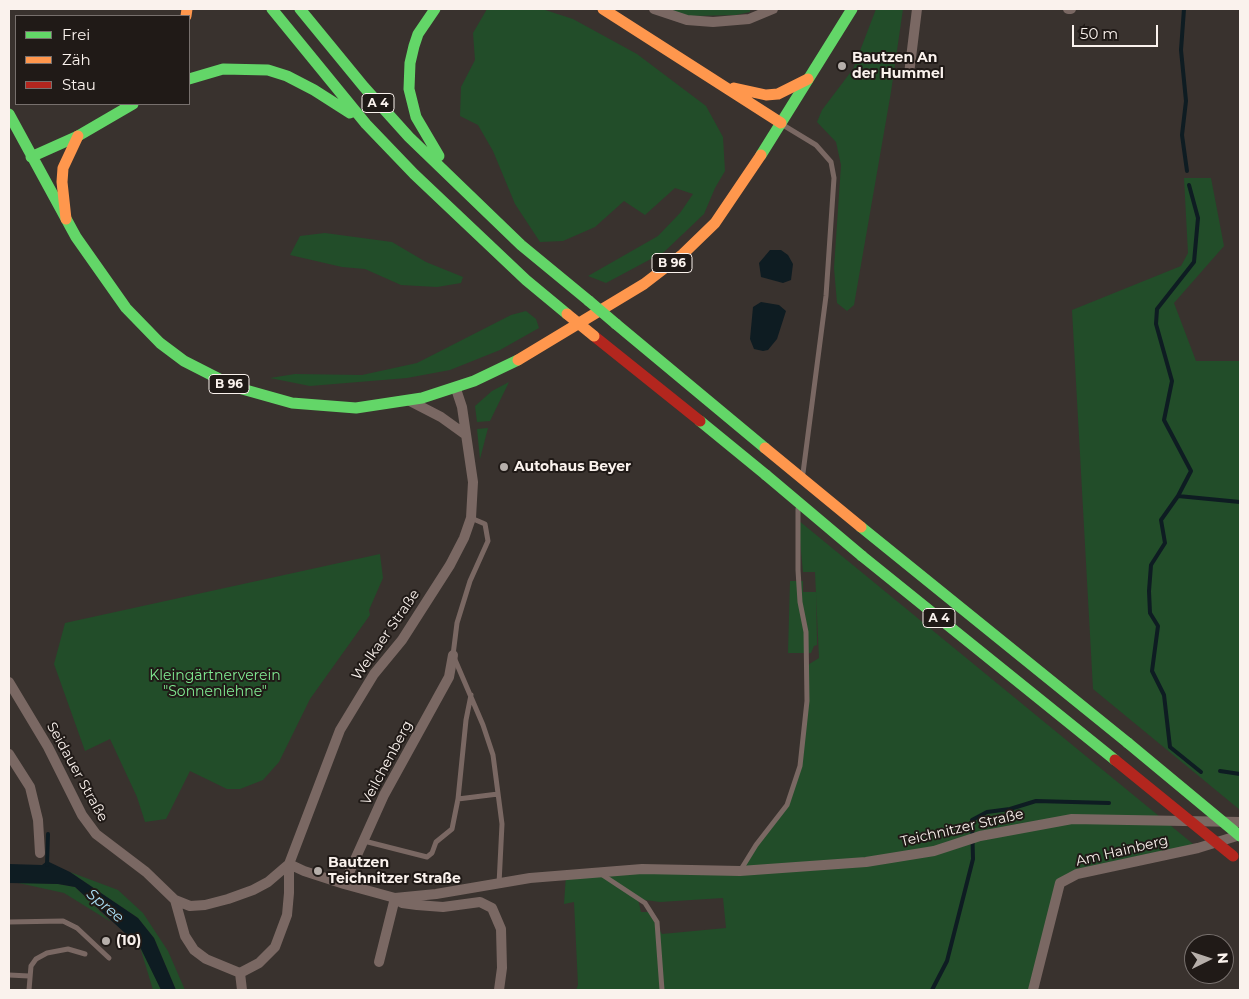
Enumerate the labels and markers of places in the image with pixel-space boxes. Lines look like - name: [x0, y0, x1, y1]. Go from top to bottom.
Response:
- place label: Bautzen An der Hummel: [852, 50, 944, 82]
- marker: Bautzen An der Hummel: [836, 60, 848, 72]
- place label: Autohaus Beyer: [514, 459, 631, 475]
- marker: Autohaus Beyer: [498, 461, 510, 473]
- place label: Bautzen Teichnitzer Straße: [328, 855, 461, 888]
- marker: Bautzen Teichnitzer Straße: [312, 865, 324, 877]
- place label: (10): [116, 933, 141, 949]
- marker: (10): [100, 935, 112, 947]

